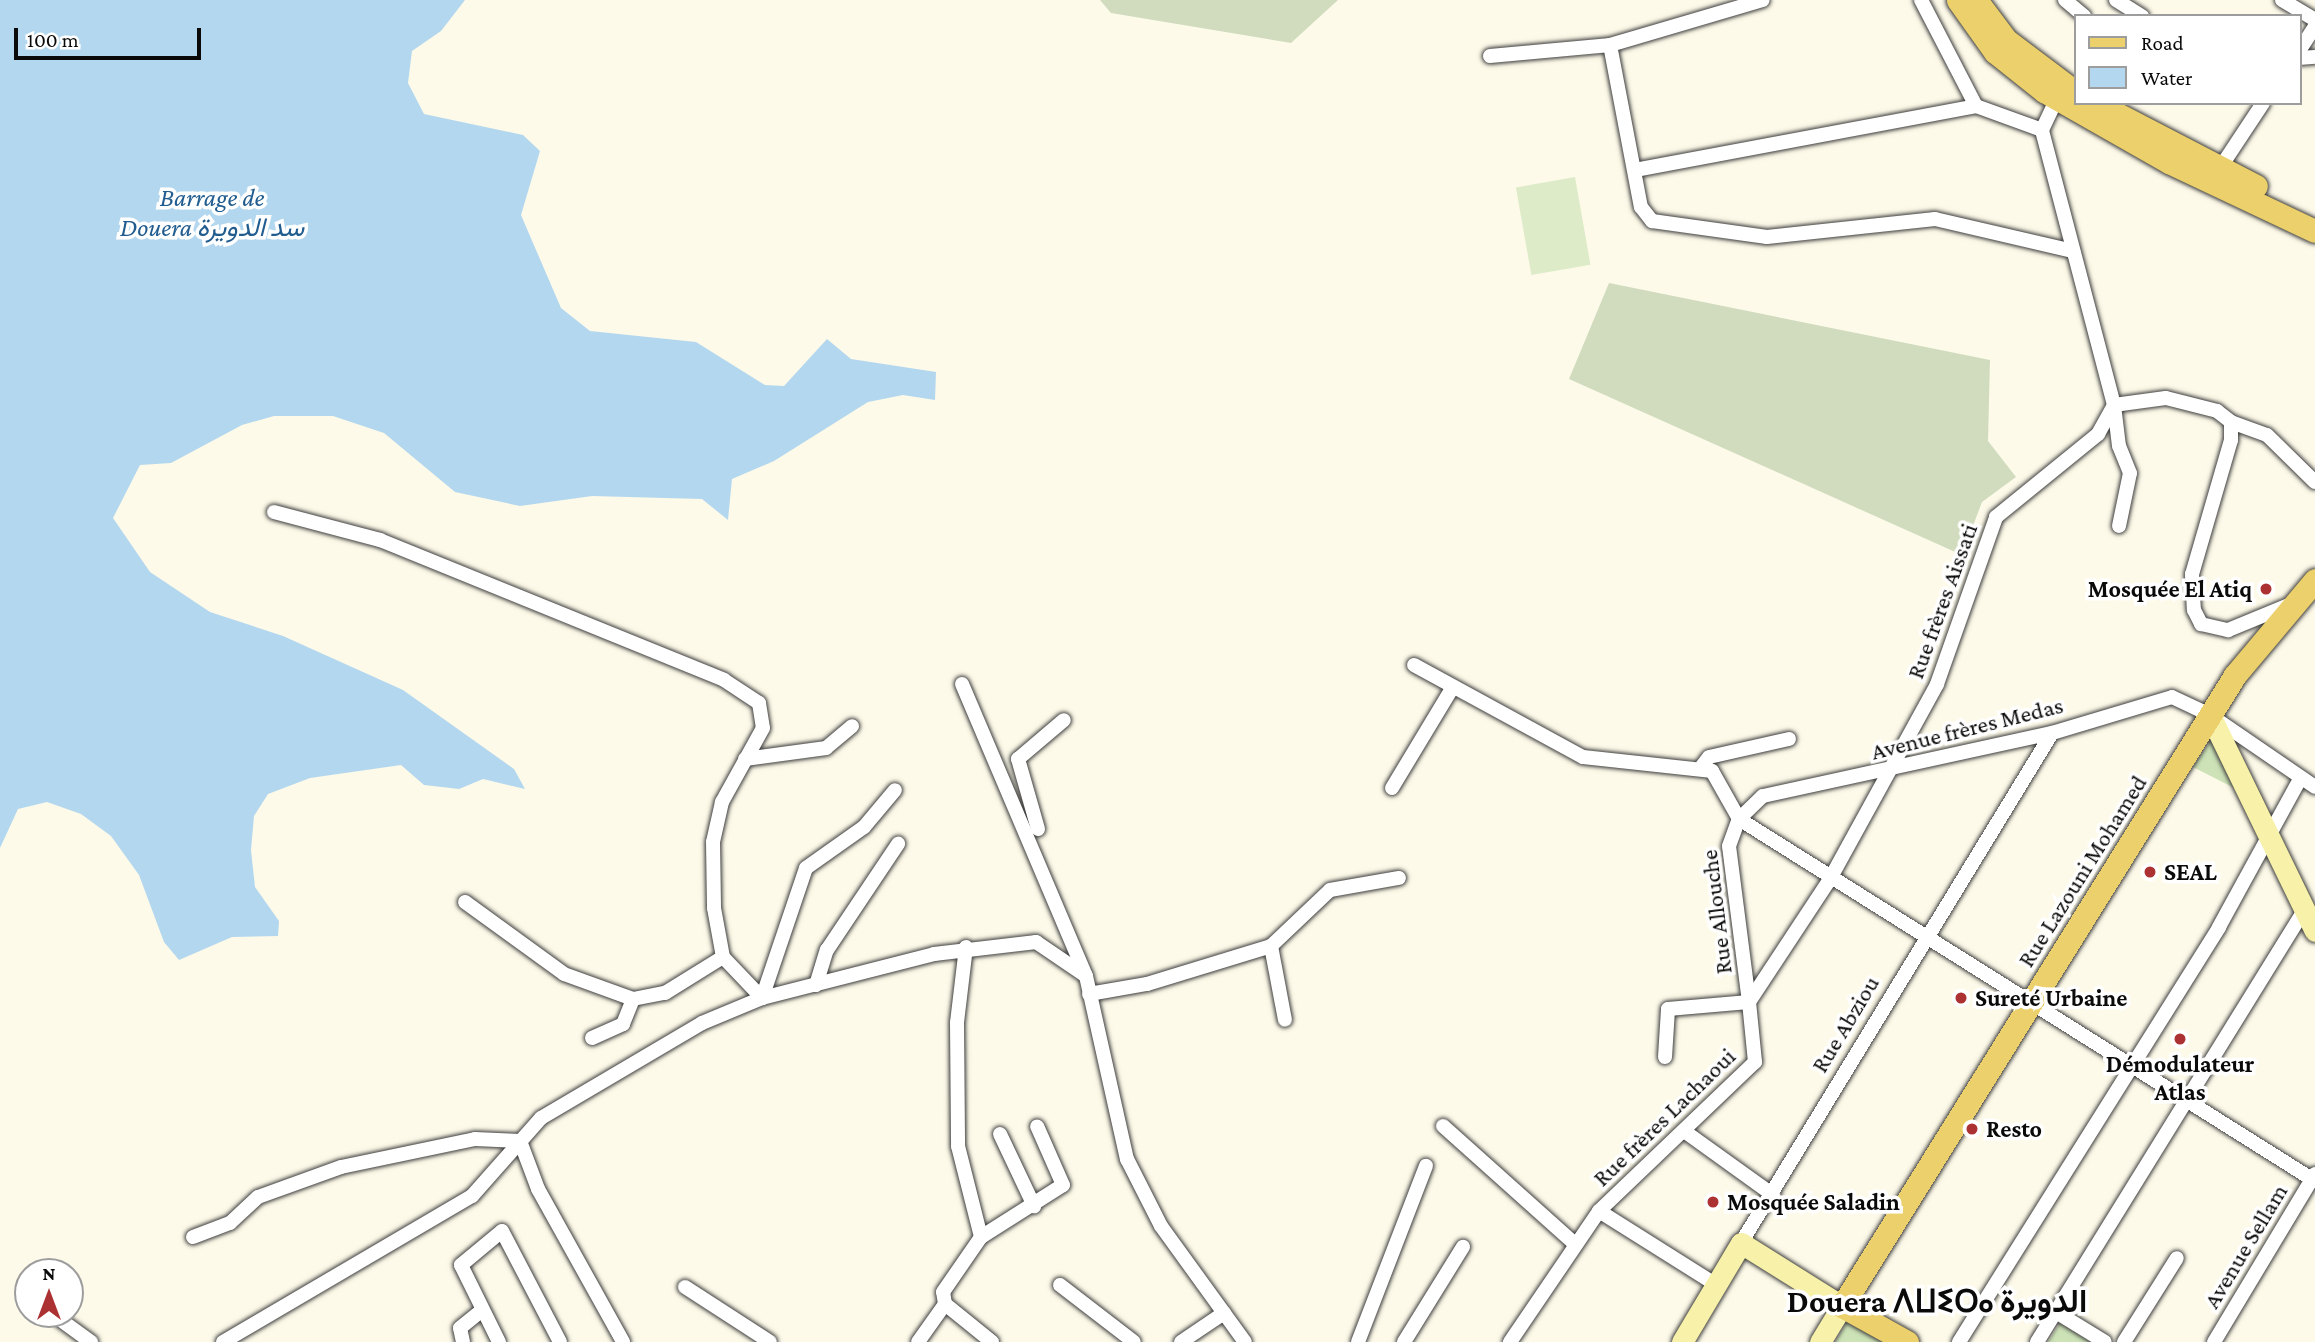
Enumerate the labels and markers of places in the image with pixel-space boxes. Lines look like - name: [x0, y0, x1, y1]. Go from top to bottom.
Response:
- place label: Mosquée El Atiq: [2088, 575, 2252, 603]
- marker: Mosquée El Atiq: [2258, 581, 2274, 597]
- place label: SEAL: [2164, 858, 2217, 886]
- marker: SEAL: [2142, 864, 2158, 880]
- place label: Sureté Urbaine: [1975, 984, 2127, 1012]
- marker: Sureté Urbaine: [1953, 990, 1969, 1006]
- marker: Démodulateur Atlas: [2172, 1031, 2188, 1047]
- place label: Démodulateur Atlas: [2106, 1050, 2254, 1106]
- place label: Resto: [1986, 1115, 2042, 1143]
- marker: Resto: [1964, 1121, 1980, 1137]
- place label: Mosquée Saladin: [1727, 1188, 1900, 1216]
- marker: Mosquée Saladin: [1705, 1194, 1721, 1210]

